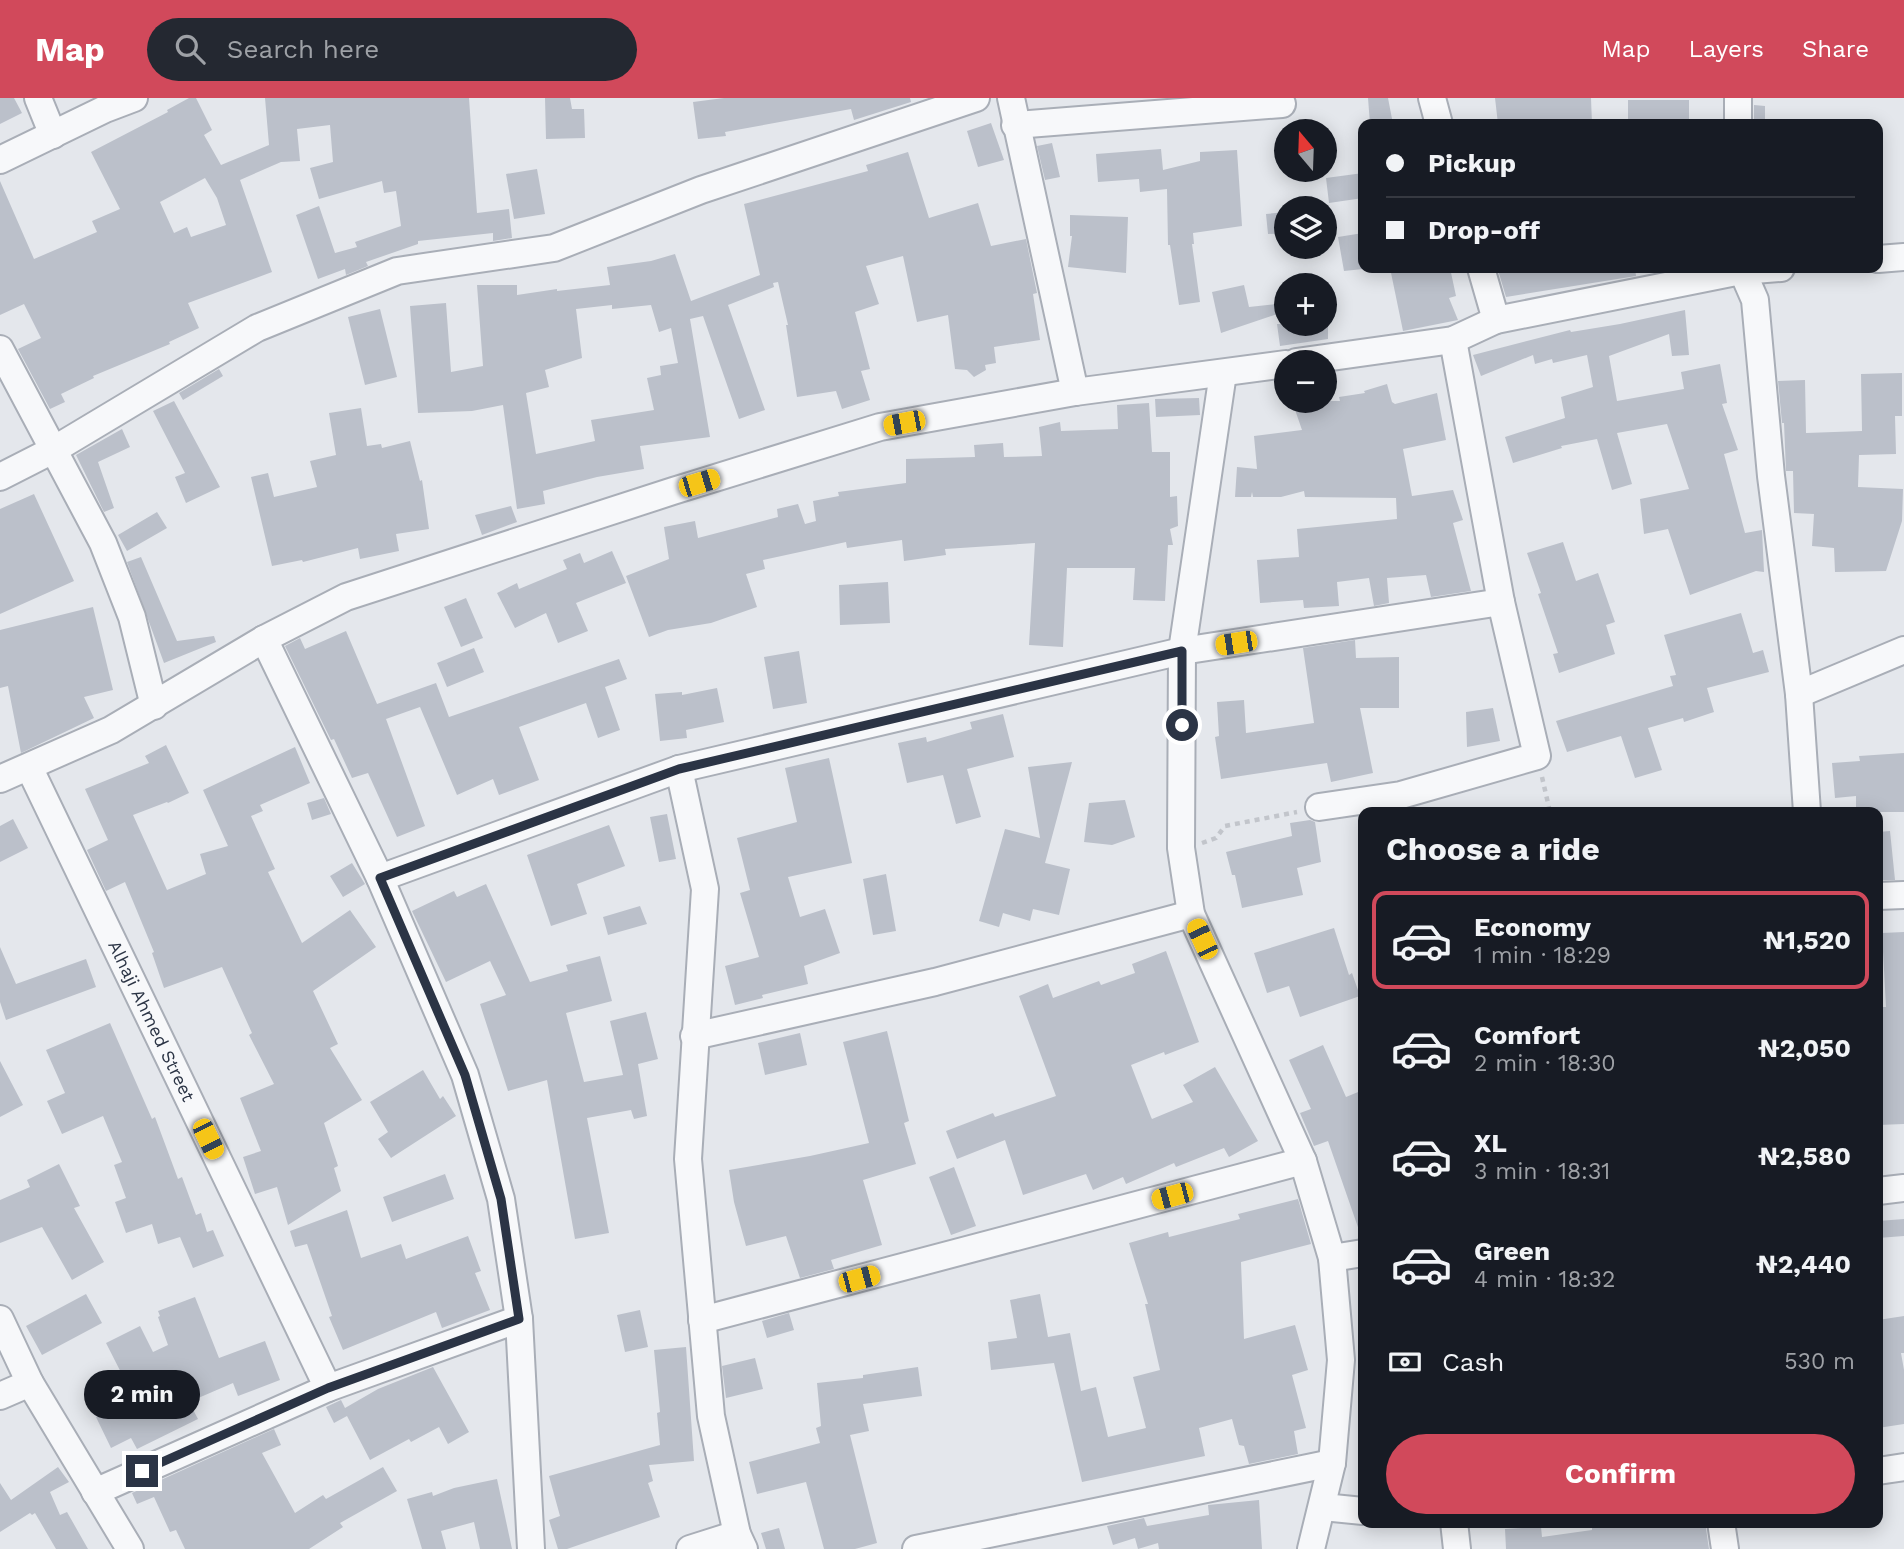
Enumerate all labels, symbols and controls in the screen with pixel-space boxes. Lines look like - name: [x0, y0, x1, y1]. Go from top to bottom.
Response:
- search box: [147, 18, 637, 81]
- text: Map: [35, 30, 105, 69]
- icon: search: [171, 30, 209, 68]
- text: Search here: [227, 34, 379, 64]
- text: Map: [1602, 35, 1650, 63]
- text: Layers: [1688, 35, 1764, 63]
- text: Share: [1802, 35, 1869, 63]
- north arrow: [1274, 119, 1337, 182]
- map controls: [1274, 119, 1337, 413]
- text: Pickup: [1428, 148, 1516, 178]
- button: layers: [1274, 196, 1337, 259]
- text: Drop-off: [1428, 215, 1540, 245]
- button: +: [1274, 273, 1337, 336]
- button: −: [1274, 350, 1337, 413]
- car: [882, 409, 927, 437]
- car: [676, 467, 723, 499]
- car: [1214, 629, 1259, 657]
- route start: [1166, 709, 1198, 741]
- text: Choose a ride: [1386, 830, 1600, 868]
- icon: car: [1390, 909, 1453, 972]
- text: Economy: [1474, 912, 1591, 942]
- car: [1184, 916, 1221, 962]
- text: ₦1,520: [1763, 925, 1851, 955]
- street label: Alhaji Ahmed Street: [104, 937, 200, 1105]
- text: 1 min · 18:29: [1474, 942, 1611, 969]
- icon: car: [1390, 1017, 1453, 1080]
- text: Comfort: [1474, 1020, 1580, 1050]
- text: ₦2,050: [1758, 1033, 1851, 1063]
- text: 2 min · 18:30: [1474, 1050, 1616, 1077]
- car: [190, 1116, 227, 1162]
- icon: car: [1390, 1125, 1453, 1188]
- text: XL: [1474, 1128, 1507, 1158]
- text: ₦2,580: [1758, 1141, 1851, 1171]
- text: 3 min · 18:31: [1474, 1158, 1610, 1185]
- car: [1149, 1180, 1196, 1212]
- icon: car: [1390, 1233, 1453, 1296]
- text: Green: [1474, 1236, 1550, 1266]
- text: ₦2,440: [1756, 1249, 1851, 1279]
- car: [836, 1263, 883, 1295]
- text: 4 min · 18:32: [1474, 1266, 1615, 1293]
- icon: cash: [1386, 1343, 1424, 1381]
- text: Cash: [1442, 1347, 1504, 1377]
- text: 530 m: [1784, 1348, 1855, 1375]
- callout: 2 min: [84, 1370, 200, 1418]
- text: 2 min: [111, 1381, 173, 1408]
- button: Confirm: [1386, 1434, 1855, 1514]
- route end: [126, 1455, 158, 1487]

